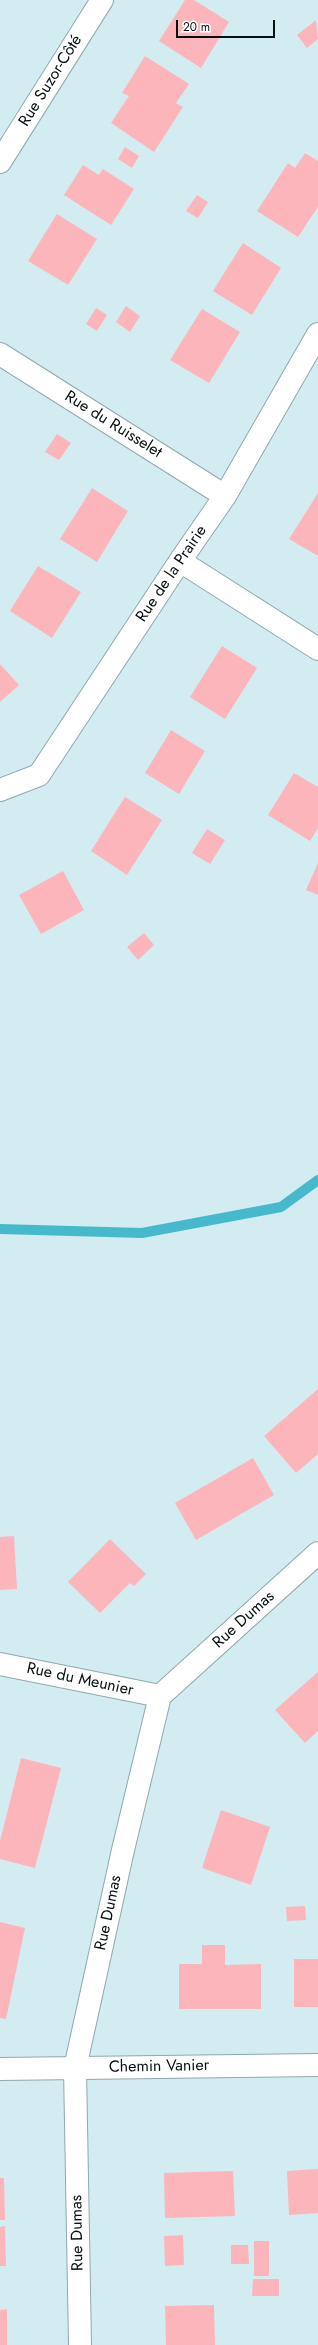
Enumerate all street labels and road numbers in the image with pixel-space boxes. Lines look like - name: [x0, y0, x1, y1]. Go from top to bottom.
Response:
- street label: Rue Suzor-Côté: [15, 32, 87, 130]
- street label: Rue du Ruisselet: [61, 387, 165, 463]
- street label: Rue de la Prairie: [133, 522, 211, 626]
- street label: Rue Dumas: [209, 1587, 279, 1653]
- street label: Rue du Meunier: [25, 1659, 135, 1701]
- street label: Rue Dumas: [92, 1874, 126, 1952]
- street label: Chemin Vanier: [109, 2057, 209, 2077]
- street label: Rue Dumas: [68, 2195, 88, 2271]

